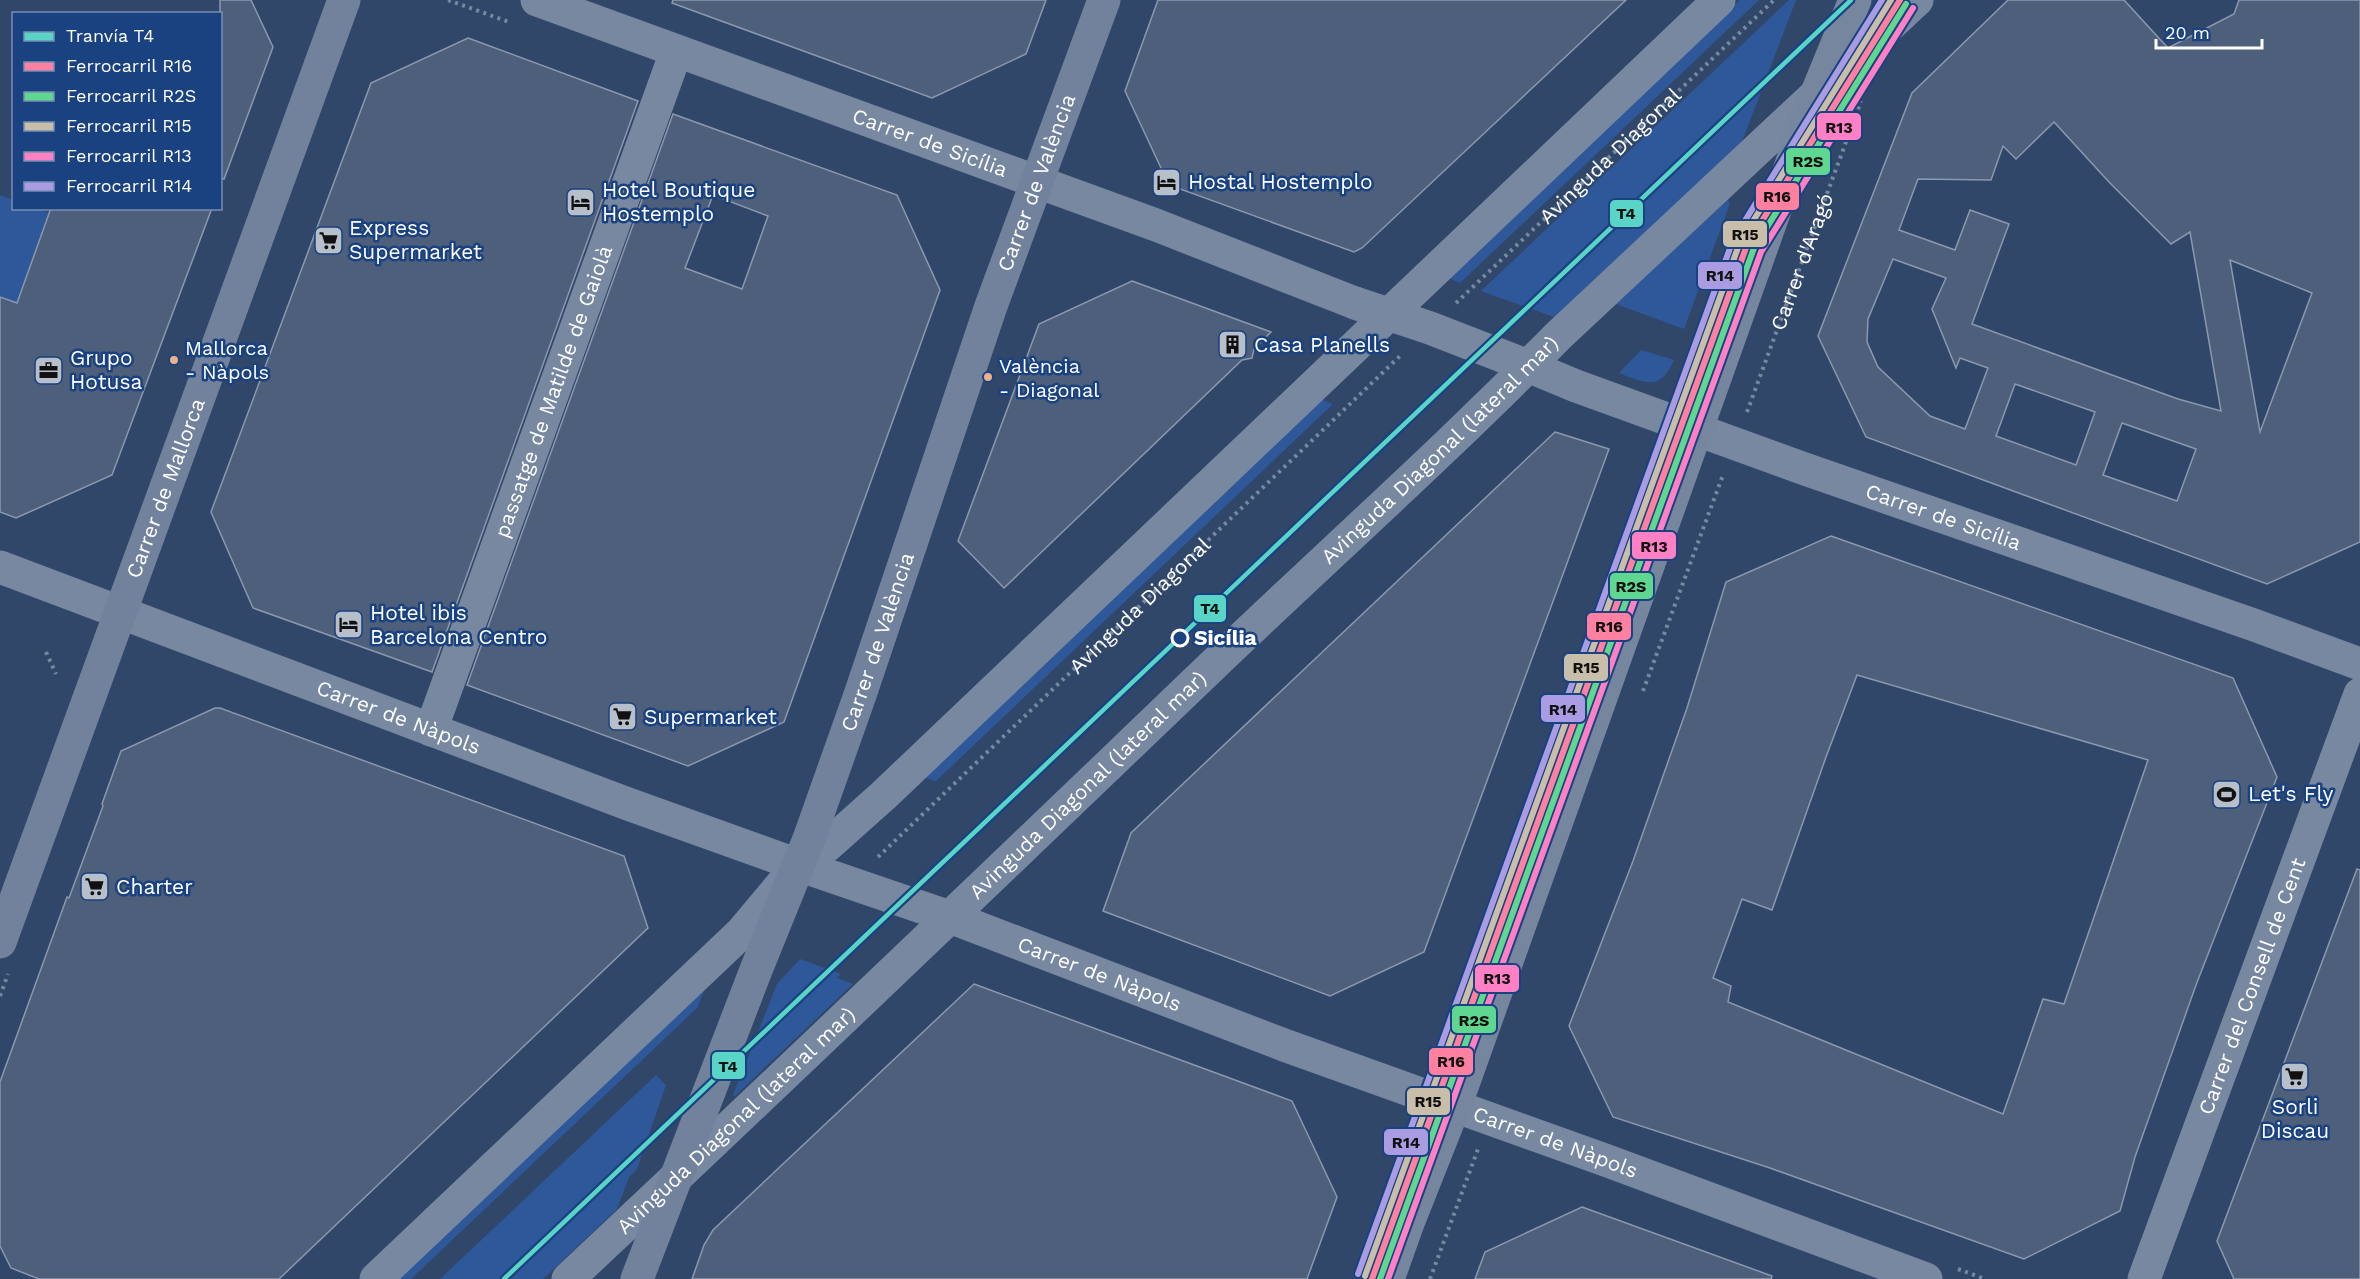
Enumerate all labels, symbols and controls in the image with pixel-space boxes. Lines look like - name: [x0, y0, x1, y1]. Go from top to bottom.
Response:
- legend: [12, 12, 222, 210]
- scale bar: [2156, 12, 2262, 50]
- text: 20 m: [2165, 22, 2210, 43]
- text: Tranvía T4: [66, 25, 154, 46]
- text: Ferrocarril R16: [66, 55, 192, 76]
- street label: Avinguda Diagonal: [1534, 82, 1686, 229]
- text: Ferrocarril R2S: [66, 85, 196, 106]
- street label: Carrer de València: [992, 90, 1080, 275]
- street label: Carrer de Sicília: [849, 103, 1011, 182]
- line badge: R13: [1816, 112, 1862, 141]
- text: Ferrocarril R15: [66, 115, 192, 136]
- text: R13: [1825, 118, 1853, 137]
- text: Ferrocarril R13: [66, 145, 192, 166]
- line badge: R2S: [1785, 147, 1831, 176]
- text: R2S: [1793, 152, 1823, 171]
- hotel icon: Hostal Hostemplo: [1151, 166, 1183, 198]
- place label: Hostal Hostemplo: [1188, 169, 1372, 194]
- text: Ferrocarril R14: [66, 175, 192, 196]
- place label: Hotel Boutique Hostemplo: [602, 177, 755, 226]
- line badge: R16: [1755, 182, 1800, 211]
- hotel icon: Hotel Boutique Hostemplo: [565, 186, 597, 218]
- text: R16: [1763, 187, 1791, 206]
- street label: Carrer d'Aragó: [1765, 190, 1838, 334]
- line badge: T4: [1609, 199, 1644, 228]
- text: T4: [1616, 204, 1636, 223]
- place label: Express Supermarket: [349, 215, 482, 264]
- line badge: R15: [1722, 220, 1768, 248]
- supermarket icon: Express Supermarket: [312, 224, 344, 256]
- text: R15: [1731, 225, 1759, 244]
- street label: passatge de Matilde de Gaiolà: [489, 242, 617, 541]
- line badge: R14: [1697, 261, 1743, 290]
- text: R14: [1706, 266, 1734, 285]
- building icon: Casa Planells: [1217, 329, 1249, 361]
- street label: Avinguda Diagonal (lateral mar): [1316, 330, 1563, 569]
- place label: Casa Planells: [1254, 332, 1390, 357]
- place label: Mallorca - Nàpols: [185, 336, 269, 384]
- place label: Grupo Hotusa: [70, 345, 142, 394]
- office icon: Grupo Hotusa: [33, 354, 65, 386]
- marker: Mallorca - Nàpols: [168, 354, 180, 366]
- place label: València - Diagonal: [999, 354, 1099, 402]
- marker: València - Diagonal: [982, 371, 994, 383]
- street label: Carrer de Mallorca: [121, 395, 210, 582]
- street label: Carrer de Sicília: [1862, 478, 2025, 555]
- street label: Avinguda Diagonal: [1064, 531, 1216, 679]
- line badge: R13: [1631, 531, 1677, 560]
- text: R13: [1640, 537, 1668, 556]
- street label: Carrer de València: [835, 549, 919, 735]
- line badge: R2S: [1609, 572, 1654, 600]
- text: R2S: [1616, 577, 1646, 596]
- line badge: T4: [1193, 594, 1227, 623]
- text: T4: [1200, 599, 1220, 618]
- place label: Hotel ibis Barcelona Centro: [370, 600, 547, 649]
- hotel icon: Hotel ibis Barcelona Centro: [333, 609, 365, 641]
- line badge: R16: [1586, 612, 1632, 641]
- text: R16: [1595, 617, 1623, 636]
- place label: Sicília: [1194, 625, 1258, 650]
- marker: Sicília: [1171, 629, 1189, 647]
- line badge: R15: [1563, 653, 1609, 682]
- text: R15: [1572, 658, 1600, 677]
- street label: Avinguda Diagonal (lateral mar): [964, 665, 1211, 904]
- street label: Carrer de Nàpols: [313, 675, 484, 759]
- line badge: R14: [1540, 694, 1586, 723]
- text: R14: [1549, 700, 1577, 719]
- supermarket icon: Supermarket: [607, 701, 639, 733]
- place label: Supermarket: [644, 704, 777, 729]
- sports icon: Let's Fly: [2211, 778, 2243, 810]
- place label: Let's Fly: [2248, 781, 2333, 806]
- street label: Carrer del Consell de Cent: [2193, 854, 2310, 1118]
- supermarket icon: Charter: [79, 871, 111, 903]
- place label: Charter: [116, 874, 193, 899]
- street label: Carrer de Nàpols: [1014, 931, 1185, 1016]
- line badge: R13: [1474, 964, 1520, 993]
- text: R13: [1483, 969, 1511, 988]
- street label: Avinguda Diagonal (lateral mar): [611, 1001, 860, 1239]
- line badge: R2S: [1451, 1005, 1497, 1034]
- text: R2S: [1459, 1011, 1489, 1030]
- line badge: R16: [1428, 1047, 1474, 1076]
- line badge: T4: [711, 1051, 746, 1080]
- text: R16: [1437, 1052, 1465, 1071]
- text: T4: [718, 1057, 738, 1076]
- supermarket icon: Sorli Discau: [2279, 1060, 2311, 1092]
- line badge: R15: [1406, 1087, 1451, 1116]
- text: R15: [1414, 1092, 1442, 1111]
- place label: Sorli Discau: [2261, 1094, 2329, 1143]
- street label: Carrer de Nàpols: [1470, 1101, 1641, 1183]
- line badge: R14: [1383, 1128, 1429, 1156]
- text: R14: [1392, 1133, 1420, 1152]

